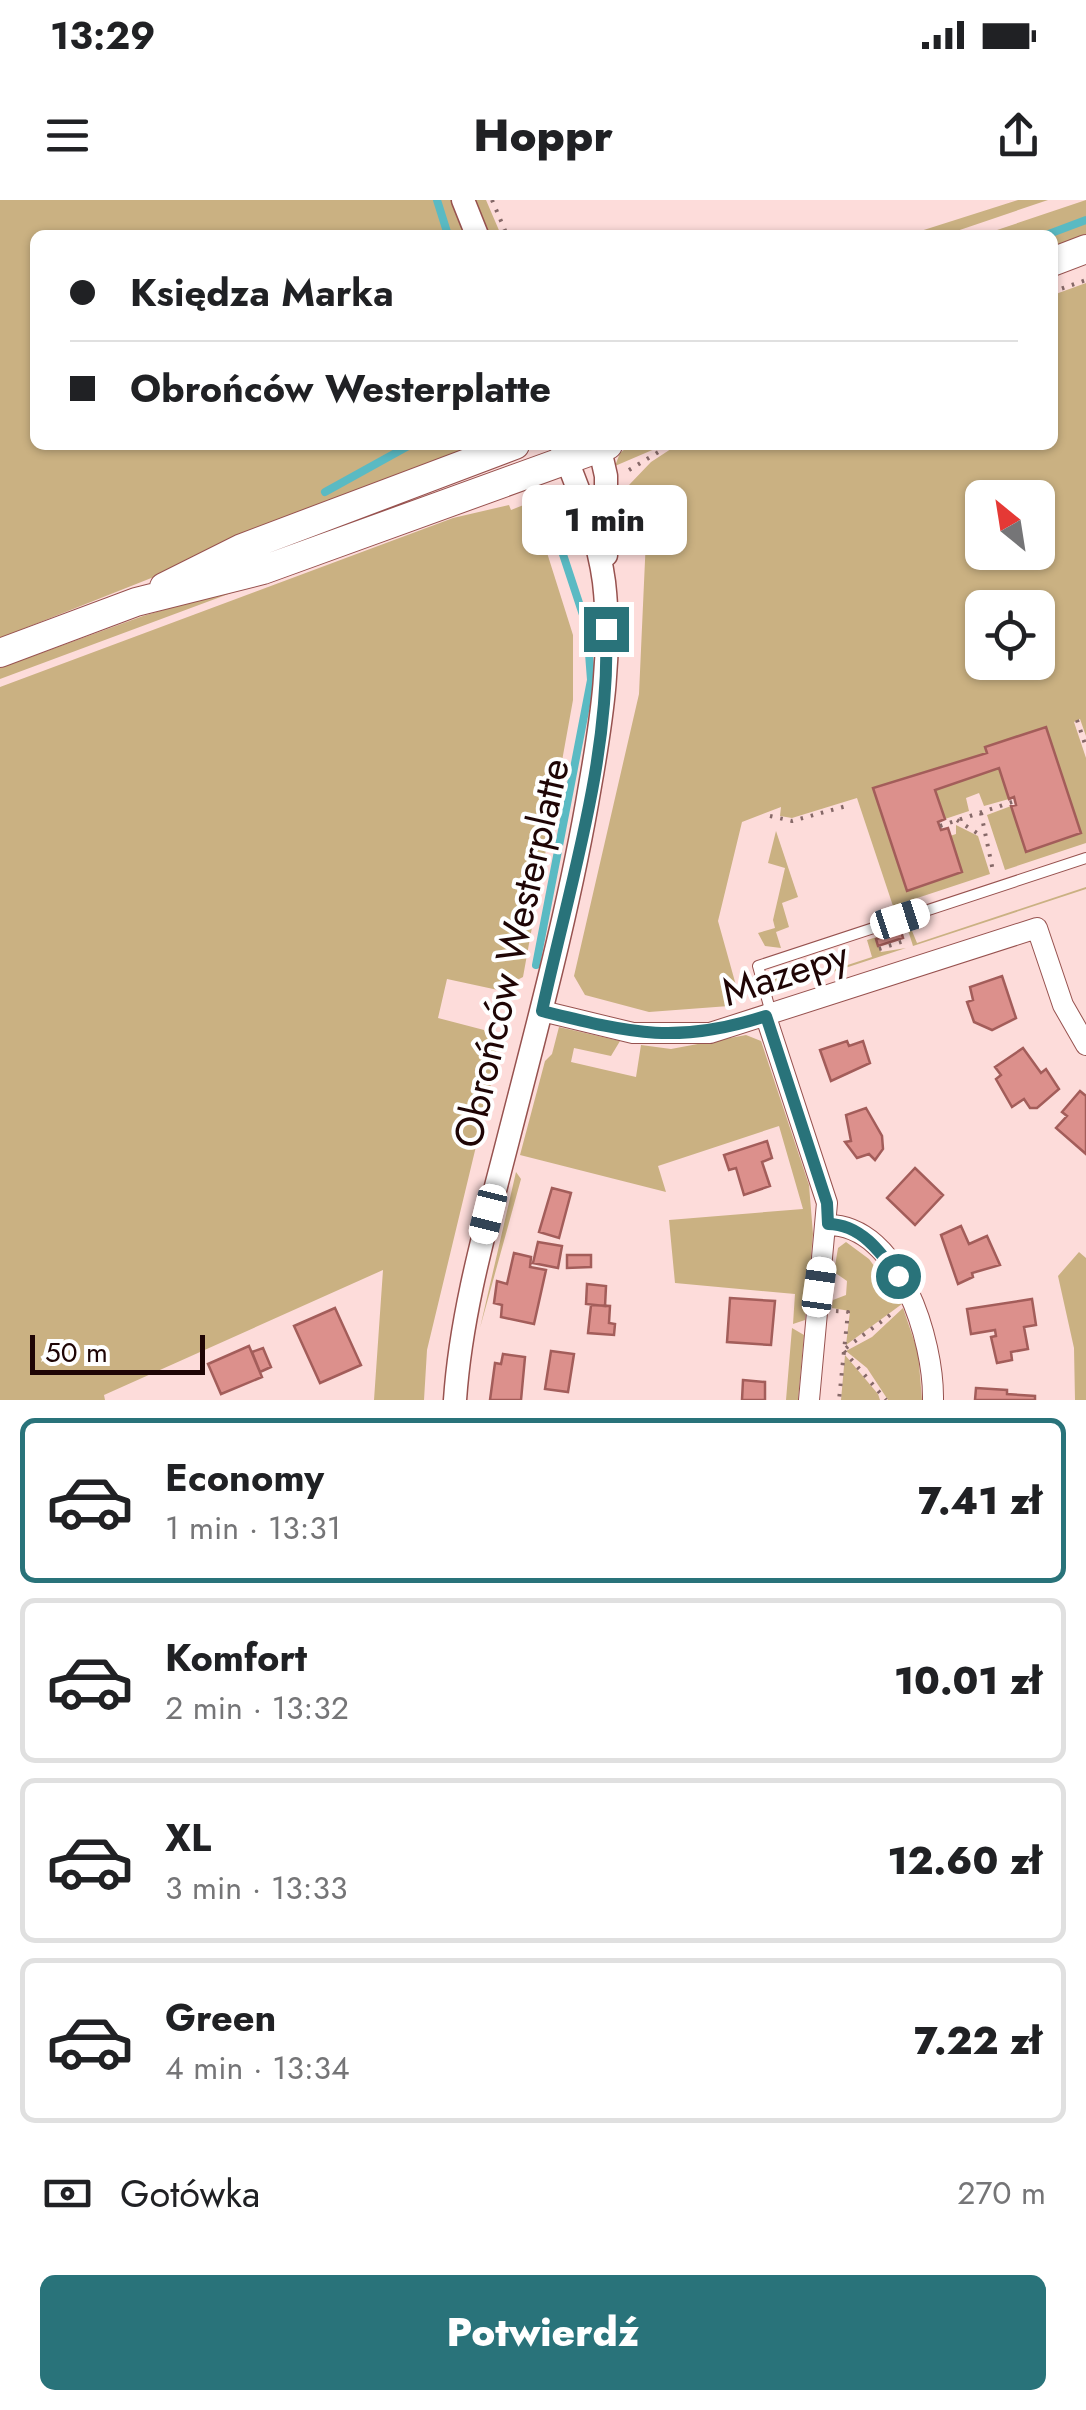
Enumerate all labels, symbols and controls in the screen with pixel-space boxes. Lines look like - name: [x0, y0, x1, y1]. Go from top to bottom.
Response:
- text: 13:29: [50, 8, 156, 63]
- text: Hoppr: [473, 103, 613, 168]
- icon: menu: [40, 108, 95, 163]
- icon: share: [991, 108, 1046, 163]
- text: Księdza Marka: [130, 265, 394, 320]
- text: Obrońców Westerplatte: [130, 361, 551, 416]
- north arrow: [965, 480, 1055, 570]
- map controls: [965, 480, 1055, 680]
- callout: 1 min: [524, 484, 688, 554]
- text: 1 min: [564, 497, 645, 543]
- button: locate: [965, 590, 1055, 680]
- route end: [584, 607, 629, 652]
- street label: Obrońców Westerplatte: [438, 753, 584, 1153]
- car: [867, 895, 933, 943]
- street label: Mazepy: [714, 925, 856, 1021]
- car: [466, 1181, 510, 1247]
- route start: [876, 1254, 921, 1299]
- car: [800, 1255, 838, 1319]
- scale bar: [30, 1330, 205, 1374]
- text: 50 m: [45, 1332, 108, 1373]
- text: Economy: [165, 1450, 324, 1505]
- icon: car: [45, 1456, 135, 1546]
- text: 7.41 zł: [918, 1473, 1041, 1528]
- text: 1 min · 13:31: [165, 1505, 341, 1551]
- text: Komfort: [165, 1630, 307, 1685]
- icon: car: [45, 1636, 135, 1726]
- text: 10.01 zł: [894, 1653, 1041, 1708]
- text: 2 min · 13:32: [165, 1685, 349, 1731]
- text: XL: [165, 1810, 211, 1865]
- icon: car: [45, 1816, 135, 1906]
- text: 12.60 zł: [888, 1833, 1041, 1888]
- text: 3 min · 13:33: [165, 1865, 347, 1911]
- text: Green: [165, 1990, 276, 2045]
- icon: car: [45, 1996, 135, 2086]
- text: 7.22 zł: [914, 2013, 1041, 2068]
- text: 4 min · 13:34: [165, 2045, 350, 2091]
- icon: cash: [40, 2166, 95, 2221]
- text: Gotówka: [120, 2166, 260, 2221]
- text: 270 m: [957, 2170, 1046, 2216]
- button: Potwierdź: [40, 2275, 1046, 2390]

